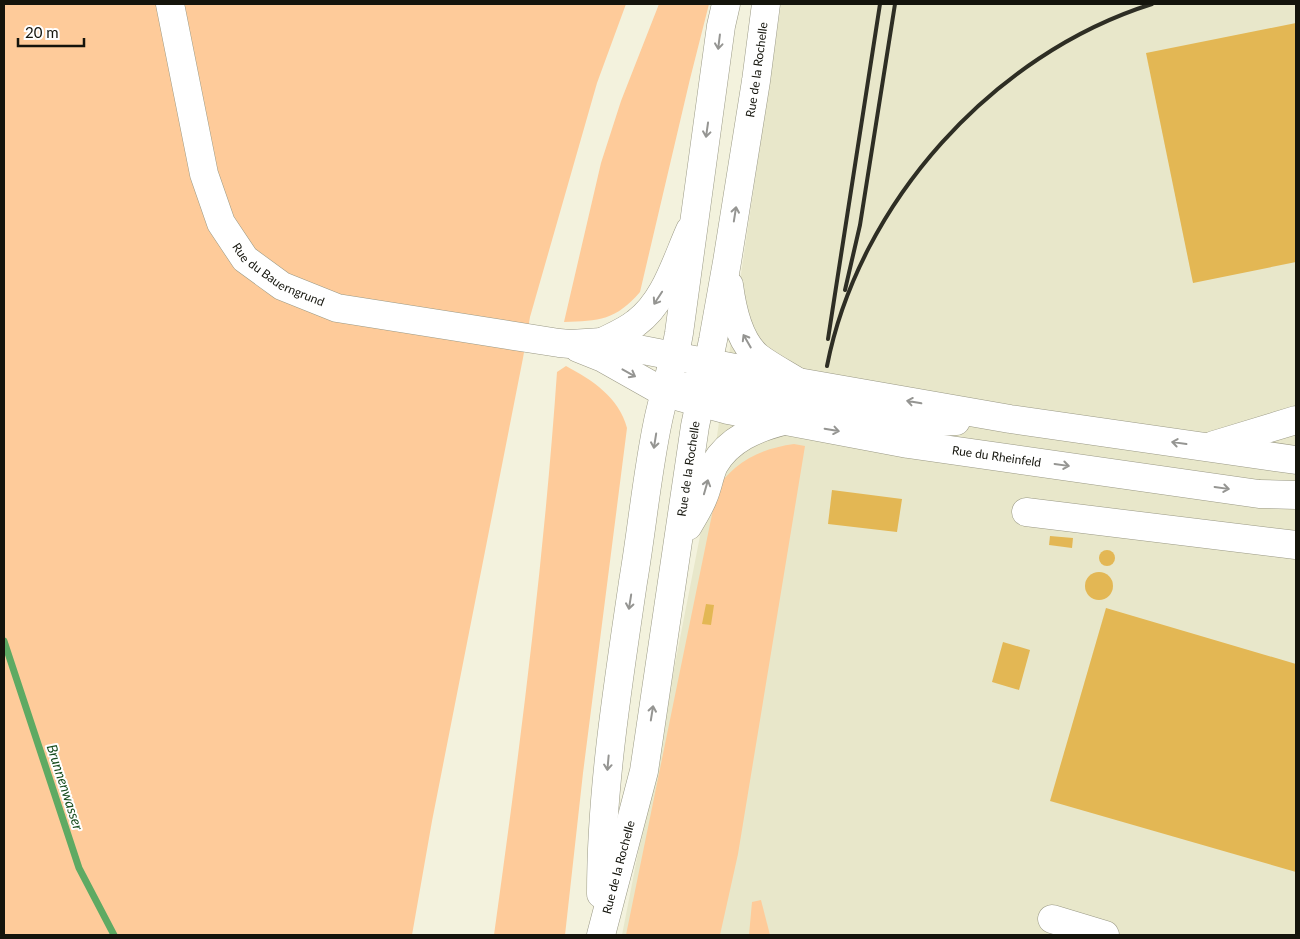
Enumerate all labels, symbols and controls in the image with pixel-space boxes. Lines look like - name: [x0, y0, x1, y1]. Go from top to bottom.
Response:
- scale bar: [18, 15, 84, 47]
- street label: Rue de la Rochelle: [742, 21, 771, 118]
- text: 20 m: [25, 23, 59, 41]
- one-way arrow: [714, 34, 724, 50]
- one-way arrow: [701, 122, 711, 138]
- one-way arrow: [730, 206, 740, 222]
- street label: Rue du Bauerngrund: [229, 240, 327, 309]
- one-way arrow: [653, 290, 663, 304]
- one-way arrow: [742, 335, 752, 349]
- one-way arrow: [622, 368, 637, 378]
- one-way arrow: [907, 397, 923, 407]
- street label: Rue de la Rochelle: [674, 420, 703, 517]
- one-way arrow: [824, 425, 840, 435]
- one-way arrow: [650, 433, 660, 449]
- one-way arrow: [1171, 437, 1187, 447]
- street label: Rue du Rheinfeld: [951, 442, 1042, 470]
- one-way arrow: [1053, 461, 1069, 471]
- one-way arrow: [702, 480, 712, 496]
- one-way arrow: [1214, 484, 1230, 494]
- one-way arrow: [625, 593, 635, 609]
- one-way arrow: [648, 705, 658, 721]
- water label: Brunnenwasser: [44, 742, 87, 832]
- one-way arrow: [604, 754, 613, 770]
- street label: Rue de la Rochelle: [599, 819, 638, 916]

